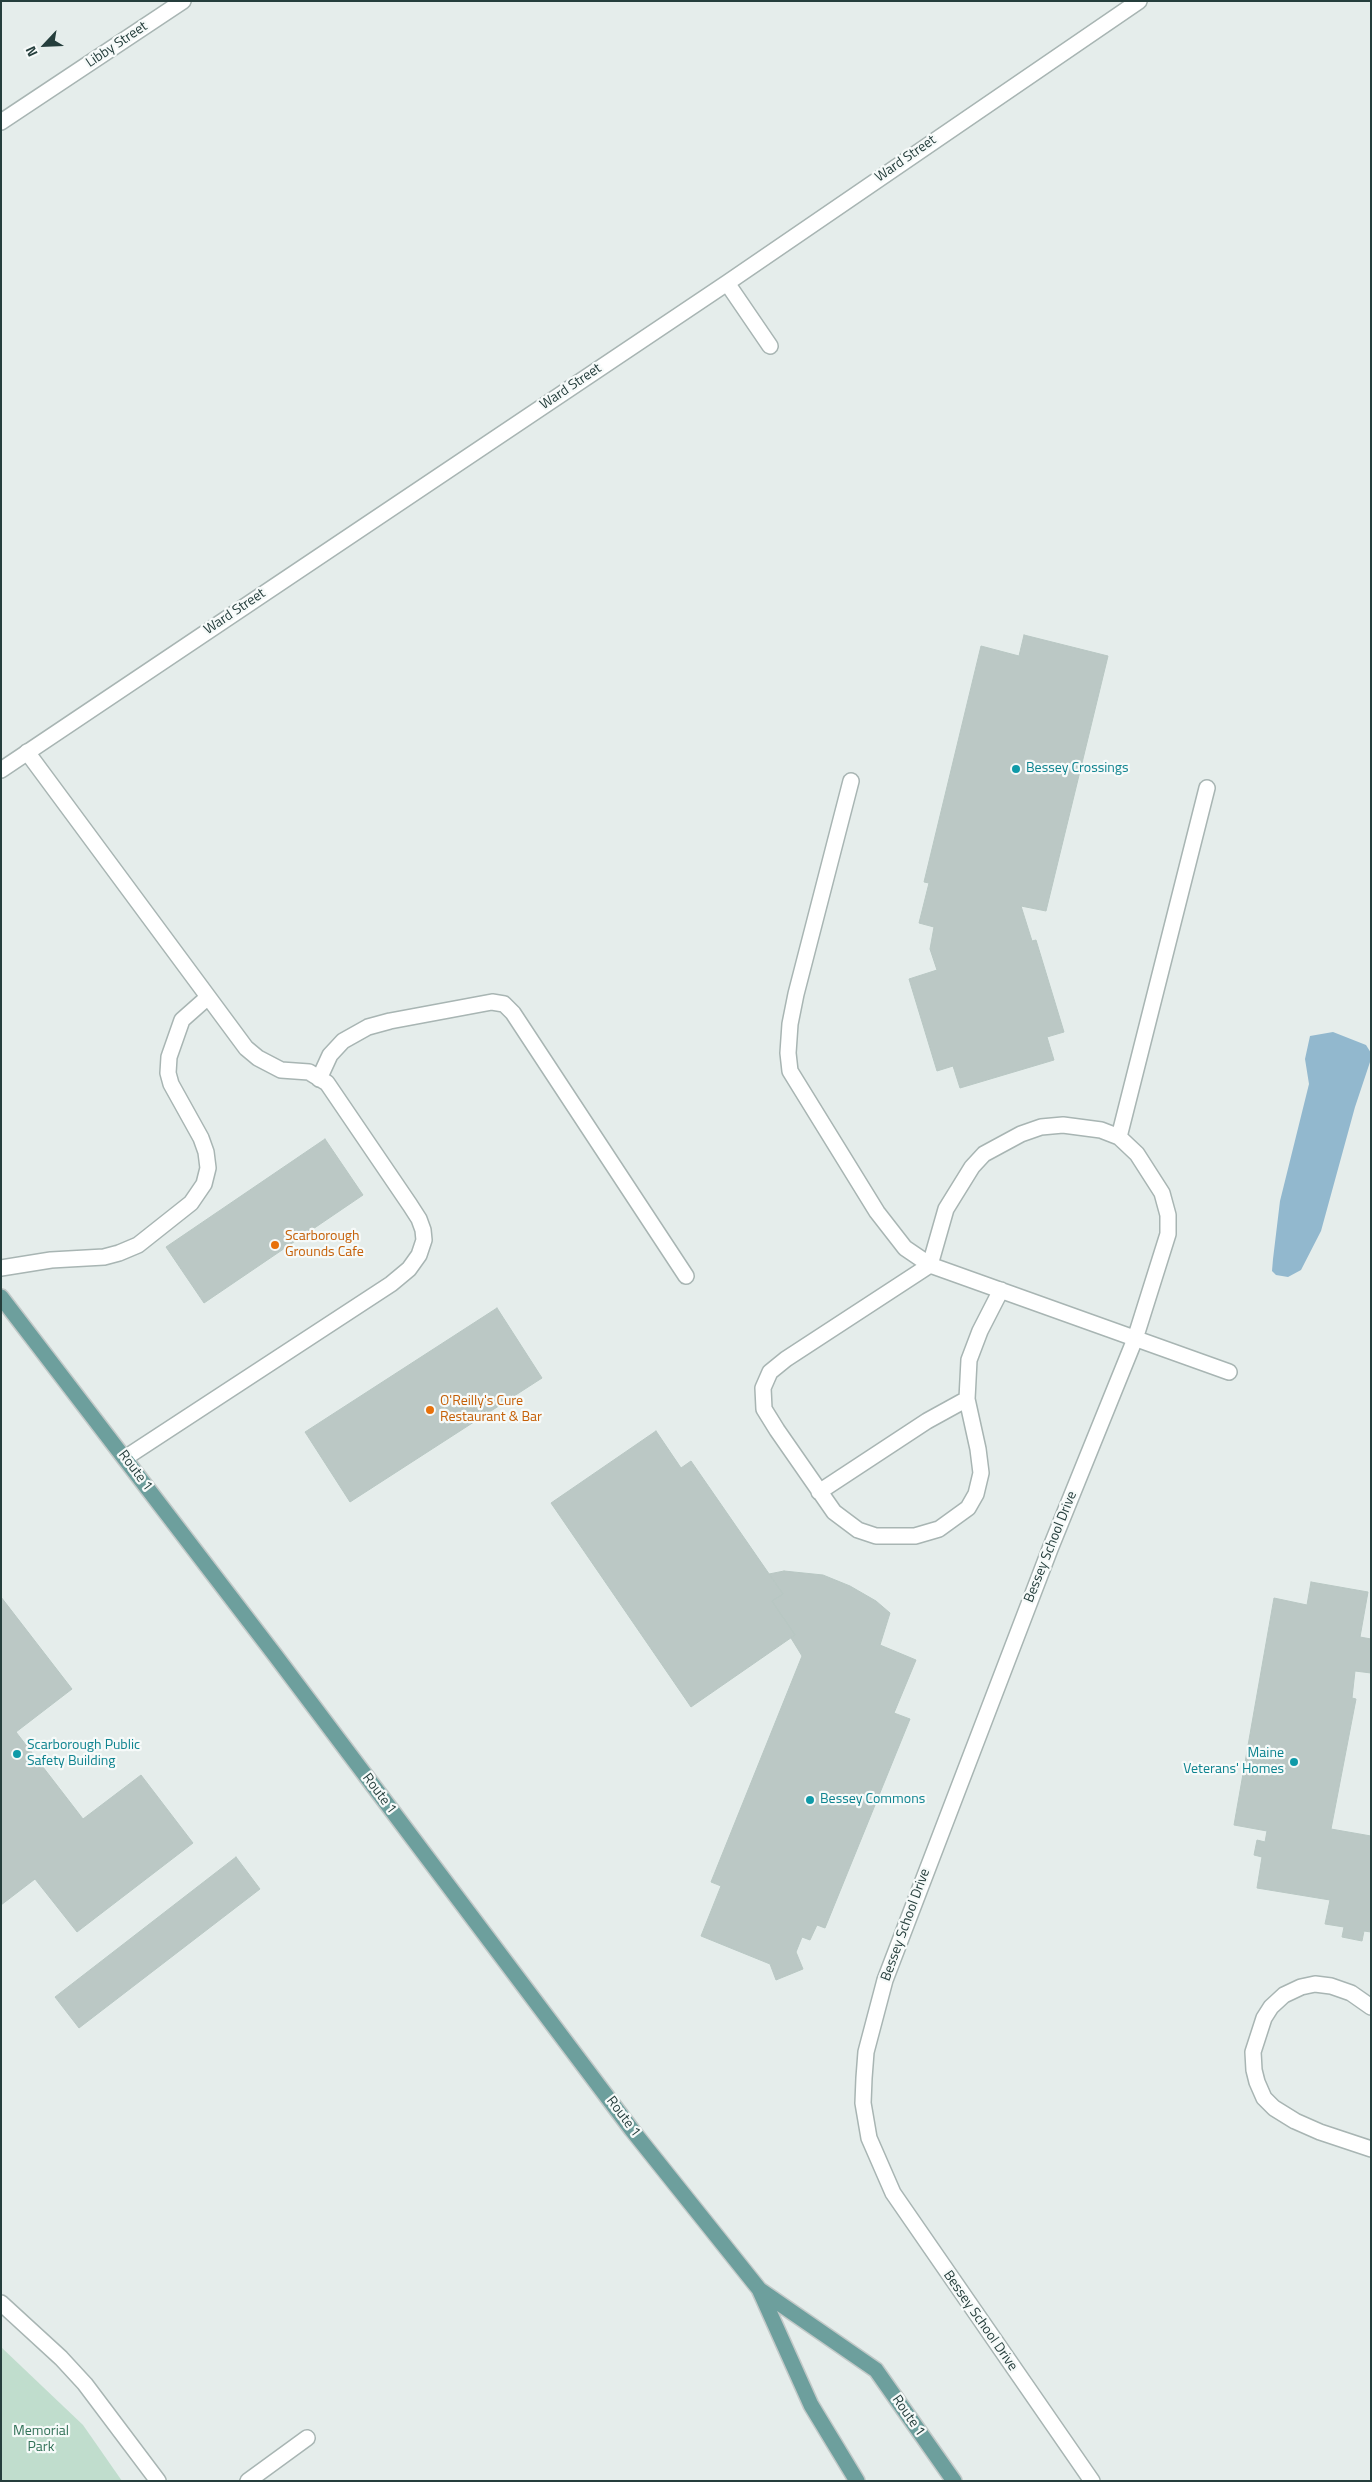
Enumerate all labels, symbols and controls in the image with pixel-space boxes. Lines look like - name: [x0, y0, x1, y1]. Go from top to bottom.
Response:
- street label: Libby Street: [83, 18, 151, 72]
- north arrow: [20, 20, 70, 70]
- text: N: [19, 43, 43, 60]
- street label: Ward Street: [872, 132, 940, 186]
- street label: Ward Street: [537, 360, 605, 414]
- street label: Ward Street: [201, 585, 269, 639]
- place label: Bessey Crossings: [1026, 761, 1128, 777]
- marker: Bessey Crossings: [1010, 763, 1022, 775]
- place label: Scarborough Grounds Cafe: [285, 1229, 364, 1262]
- marker: Scarborough Grounds Cafe: [269, 1239, 281, 1251]
- place label: O'Reilly's Cure Restaurant & Bar: [440, 1394, 542, 1426]
- marker: O'Reilly's Cure Restaurant & Bar: [424, 1404, 436, 1416]
- street label: Route 1: [114, 1447, 156, 1495]
- street label: Bessey School Drive: [1021, 1489, 1081, 1605]
- place label: Scarborough Public Safety Building: [27, 1738, 140, 1770]
- place label: Maine Veterans' Homes: [1183, 1746, 1284, 1778]
- marker: Scarborough Public Safety Building: [11, 1748, 23, 1760]
- marker: Maine Veterans' Homes: [1288, 1756, 1300, 1768]
- street label: Route 1: [358, 1770, 400, 1818]
- place label: Bessey Commons: [820, 1792, 925, 1808]
- marker: Bessey Commons: [804, 1794, 816, 1806]
- street label: Bessey School Drive: [878, 1866, 934, 1984]
- street label: Route 1: [602, 2093, 644, 2141]
- street label: Bessey School Drive: [939, 2268, 1021, 2374]
- street label: Route 1: [888, 2392, 928, 2440]
- park label: Memorial Park: [13, 2424, 69, 2456]

